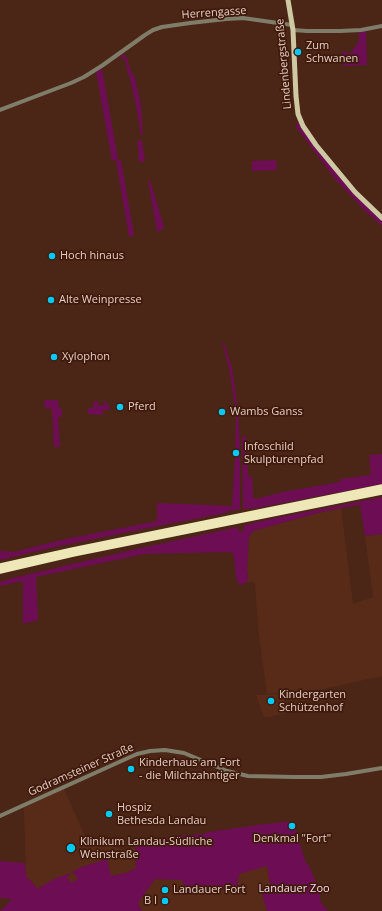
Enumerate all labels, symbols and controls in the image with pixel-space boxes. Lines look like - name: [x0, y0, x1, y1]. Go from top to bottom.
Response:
- street label: Herrengasse: [181, 4, 247, 22]
- street label: Lindenbergstraße: [273, 18, 295, 110]
- place label: Zum Schwanen: [306, 39, 358, 65]
- marker: Zum Schwanen: [293, 47, 303, 57]
- place label: Hoch hinaus: [60, 249, 124, 263]
- marker: Hoch hinaus: [47, 251, 57, 261]
- place label: Alte Weinpresse: [59, 293, 142, 307]
- marker: Alte Weinpresse: [46, 295, 56, 305]
- place label: Xylophon: [62, 350, 110, 364]
- marker: Xylophon: [49, 352, 59, 362]
- place label: Pferd: [128, 400, 156, 414]
- marker: Pferd: [115, 402, 125, 412]
- place label: Wambs Ganss: [230, 405, 303, 419]
- marker: Wambs Ganss: [217, 407, 227, 417]
- place label: Infoschild Skulpturenpfad: [244, 440, 323, 466]
- marker: Infoschild Skulpturenpfad: [231, 448, 241, 458]
- place label: Kindergarten Schützenhof: [279, 688, 346, 714]
- marker: Kindergarten Schützenhof: [266, 696, 276, 706]
- street label: Godramsteiner Straße: [26, 741, 136, 799]
- place label: Kinderhaus am Fort - die Milchzahntiger: [139, 756, 240, 782]
- marker: Kinderhaus am Fort - die Milchzahntiger: [126, 764, 136, 774]
- place label: Hospiz Bethesda Landau: [117, 801, 206, 827]
- marker: Hospiz Bethesda Landau: [104, 809, 114, 819]
- marker: Denkmal "Fort": [287, 821, 297, 831]
- place label: Denkmal "Fort": [253, 832, 331, 846]
- place label: Klinikum Landau-Südliche Weinstraße: [80, 835, 212, 861]
- marker: Klinikum Landau-Südliche Weinstraße: [65, 842, 77, 854]
- park label: Landauer Zoo: [258, 882, 330, 896]
- place label: Landauer Fort: [173, 883, 245, 897]
- marker: Landauer Fort: [160, 885, 170, 895]
- place label: B I: [144, 894, 157, 908]
- marker: B I: [160, 896, 170, 906]

